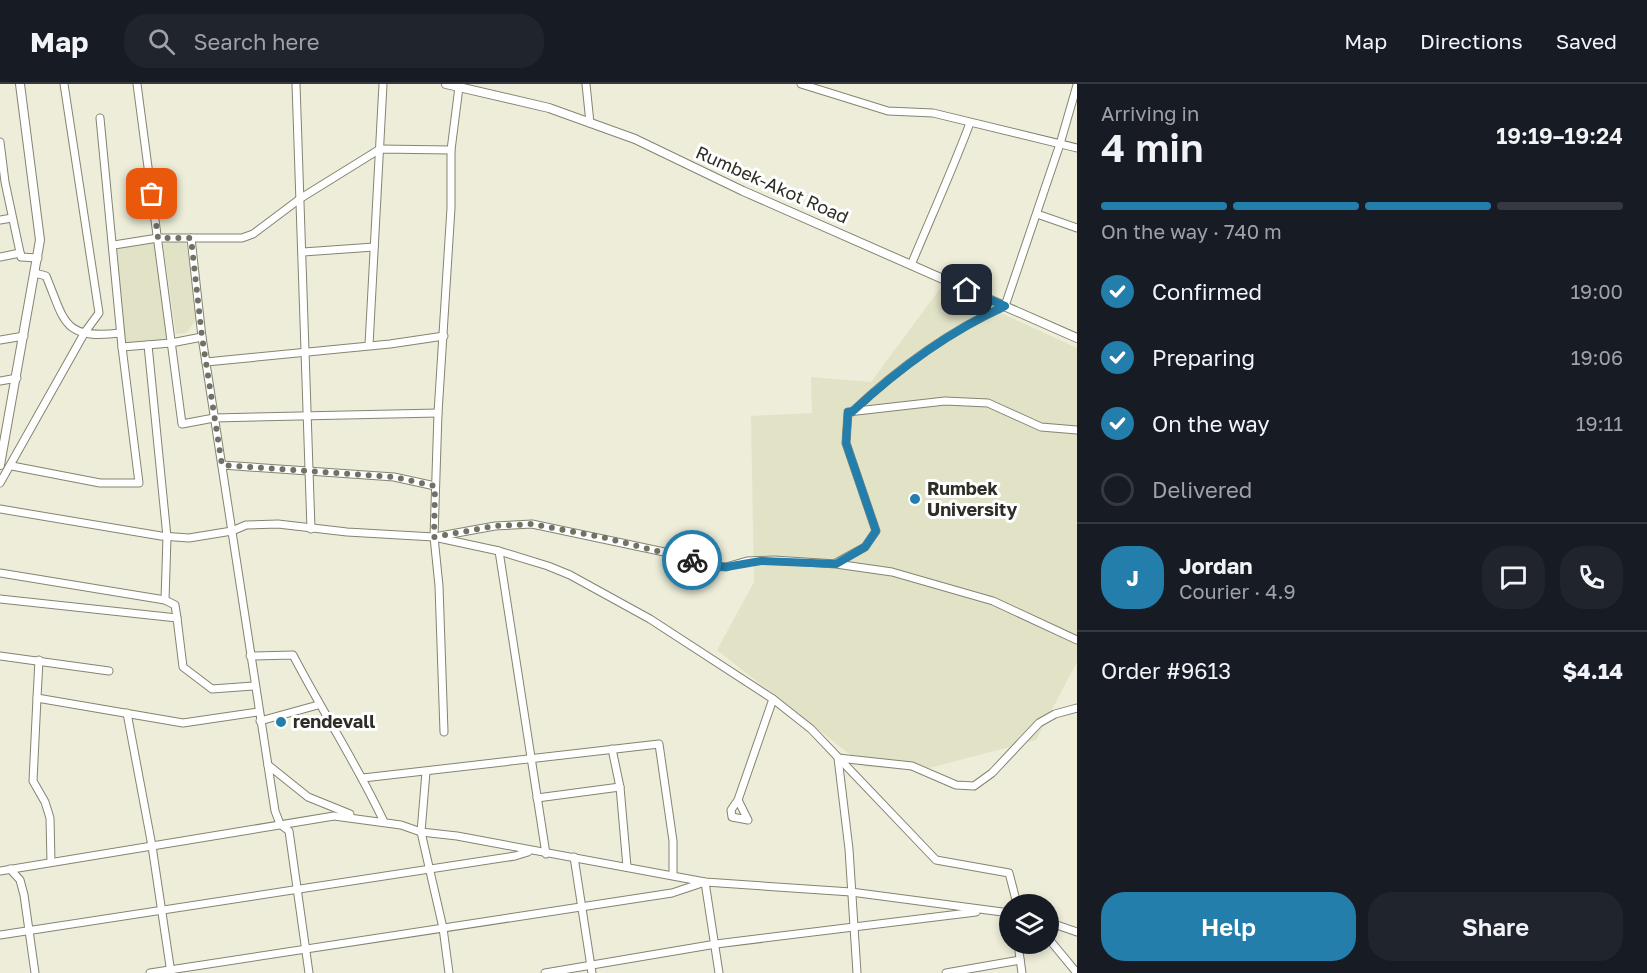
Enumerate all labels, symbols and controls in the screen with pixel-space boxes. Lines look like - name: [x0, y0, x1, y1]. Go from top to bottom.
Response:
- search box: [124, 14, 544, 68]
- text: Map: [30, 25, 88, 58]
- icon: search: [145, 25, 178, 58]
- text: Search here: [193, 28, 319, 55]
- text: Map: [1344, 28, 1387, 54]
- text: Directions: [1420, 28, 1523, 54]
- text: Saved: [1556, 28, 1617, 54]
- text: Arriving in: [1101, 101, 1199, 125]
- text: 19:19–19:24: [1496, 122, 1623, 149]
- text: 4 min: [1101, 124, 1204, 171]
- street label: Rumbek-Akot Road: [693, 140, 852, 228]
- pin: [126, 168, 177, 219]
- icon: bag: [135, 177, 168, 210]
- text: On the way · 740 m: [1101, 219, 1282, 243]
- pin: [941, 264, 992, 315]
- icon: home: [950, 273, 983, 306]
- icon: check: [1101, 275, 1134, 308]
- text: Confirmed: [1152, 278, 1262, 305]
- text: 19:00: [1570, 279, 1623, 303]
- icon: check: [1101, 341, 1134, 374]
- text: Preparing: [1152, 344, 1255, 371]
- text: 19:06: [1571, 345, 1623, 369]
- icon: check: [1101, 407, 1134, 440]
- text: On the way: [1152, 410, 1270, 437]
- text: 19:11: [1576, 411, 1623, 435]
- text: Delivered: [1152, 476, 1252, 503]
- place label: Rumbek University: [927, 477, 1017, 520]
- marker: Rumbek University: [908, 492, 922, 506]
- courier: [662, 530, 722, 590]
- icon: bike: [676, 544, 709, 577]
- button: chat: [1482, 546, 1545, 609]
- button: phone: [1560, 546, 1623, 609]
- text: Jordan: [1179, 552, 1253, 579]
- text: J: [1126, 564, 1139, 591]
- text: Courier · 4.9: [1179, 579, 1296, 603]
- text: Order #9613: [1101, 657, 1231, 684]
- text: $4.14: [1562, 657, 1623, 684]
- place label: rendevall: [293, 710, 375, 732]
- marker: rendevall: [274, 715, 288, 729]
- button: Help: [1101, 892, 1356, 961]
- button: Share: [1368, 892, 1623, 961]
- map controls: [999, 894, 1059, 954]
- button: layers: [999, 894, 1059, 954]

